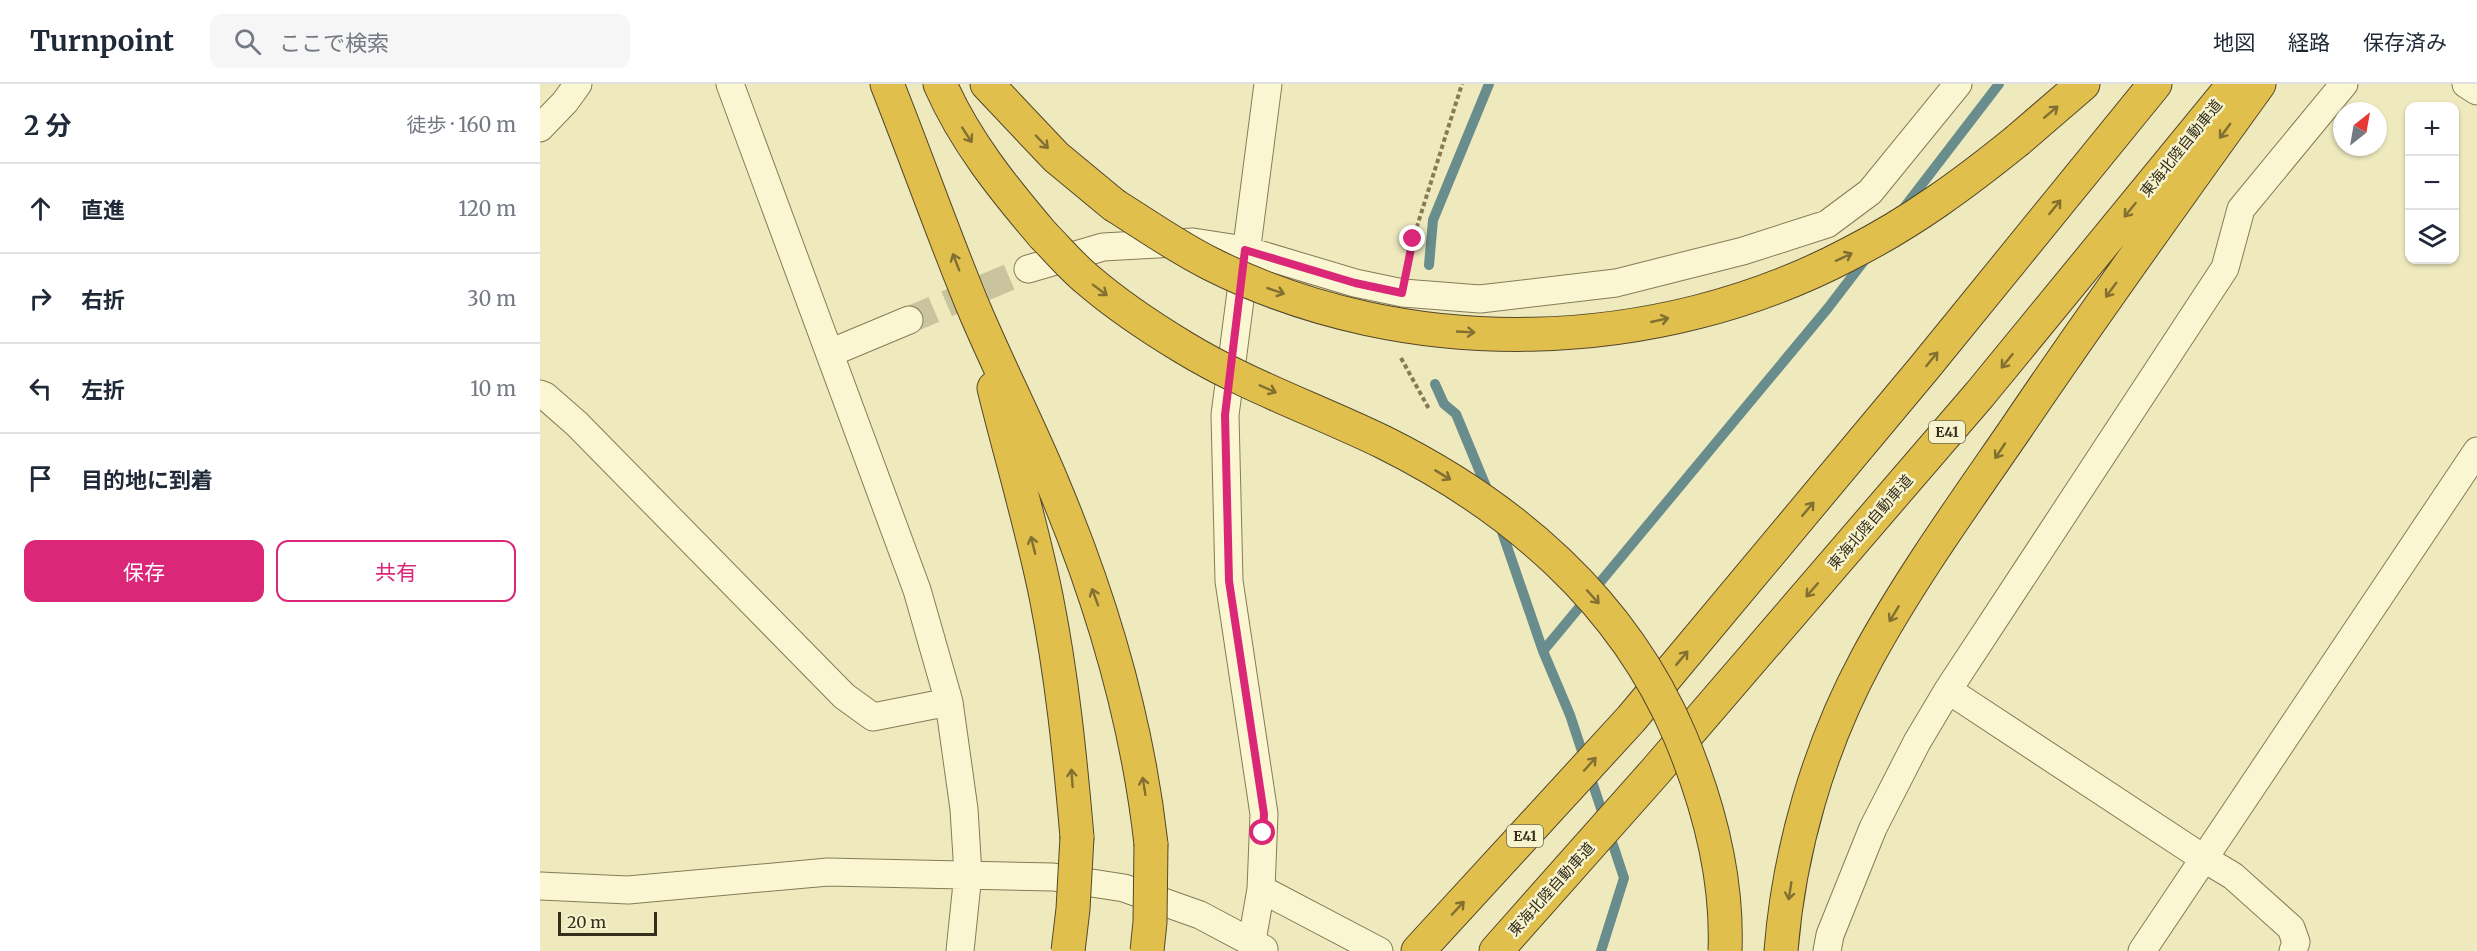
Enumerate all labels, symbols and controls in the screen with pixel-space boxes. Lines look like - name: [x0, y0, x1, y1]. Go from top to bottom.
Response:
- search box: [210, 14, 630, 68]
- text: Turnpoint: [30, 23, 174, 59]
- icon: search: [231, 25, 264, 58]
- text: ここで検索: [279, 29, 389, 57]
- text: 地図: [2213, 29, 2255, 56]
- text: 経路: [2288, 29, 2330, 56]
- text: 保存済み: [2363, 29, 2447, 56]
- street label: 東海北陸自動車道: [2136, 95, 2226, 201]
- north arrow: [2333, 102, 2387, 156]
- map controls: [2405, 102, 2459, 264]
- button: +: [2405, 102, 2459, 156]
- one-way arrow: [2043, 105, 2058, 119]
- text: 2 分: [24, 109, 71, 142]
- text: 徒歩 · 160 m: [406, 112, 516, 137]
- one-way arrow: [2218, 123, 2231, 139]
- one-way arrow: [961, 127, 974, 144]
- one-way arrow: [1034, 134, 1048, 149]
- button: −: [2405, 156, 2459, 210]
- icon: ahead: [24, 192, 57, 225]
- text: 直進: [81, 196, 125, 224]
- text: 120 m: [458, 196, 516, 221]
- one-way arrow: [2048, 199, 2061, 215]
- one-way arrow: [2123, 202, 2137, 217]
- button: layers: [2405, 210, 2459, 264]
- route end: [1399, 225, 1425, 251]
- one-way arrow: [1835, 250, 1853, 262]
- one-way arrow: [950, 254, 961, 272]
- one-way arrow: [2105, 281, 2117, 298]
- icon: right: [24, 282, 57, 315]
- one-way arrow: [1092, 284, 1108, 296]
- text: 右折: [81, 286, 125, 314]
- text: 30 m: [467, 286, 516, 311]
- one-way arrow: [1266, 287, 1285, 298]
- one-way arrow: [1650, 313, 1669, 325]
- one-way arrow: [1456, 327, 1476, 338]
- one-way arrow: [1925, 351, 1938, 367]
- one-way arrow: [2000, 353, 2013, 369]
- icon: left: [24, 372, 57, 405]
- text: 左折: [81, 376, 125, 404]
- text: 10 m: [470, 376, 516, 401]
- one-way arrow: [1258, 384, 1276, 396]
- road number: E41: [1929, 421, 1965, 443]
- one-way arrow: [1994, 442, 2006, 458]
- icon: arrive: [24, 462, 57, 495]
- text: 目的地に到着: [81, 466, 213, 494]
- one-way arrow: [1434, 470, 1451, 482]
- street label: 東海北陸自動車道: [1823, 470, 1917, 574]
- one-way arrow: [1801, 501, 1814, 517]
- one-way arrow: [1027, 536, 1039, 555]
- button: 保存: [24, 540, 264, 602]
- button: 共有: [276, 540, 516, 602]
- one-way arrow: [1805, 582, 1819, 597]
- one-way arrow: [1089, 588, 1100, 607]
- one-way arrow: [1586, 589, 1600, 604]
- one-way arrow: [1887, 605, 1899, 622]
- one-way arrow: [1675, 651, 1689, 666]
- one-way arrow: [1583, 757, 1597, 772]
- one-way arrow: [1066, 769, 1077, 789]
- one-way arrow: [1138, 776, 1149, 796]
- route start: [1249, 819, 1275, 845]
- road number: E41: [1507, 825, 1543, 847]
- street label: 東海北陸自動車道: [1504, 838, 1598, 940]
- one-way arrow: [1784, 880, 1795, 900]
- one-way arrow: [1451, 901, 1466, 916]
- scale bar: [558, 909, 657, 936]
- text: 20 m: [567, 912, 606, 932]

